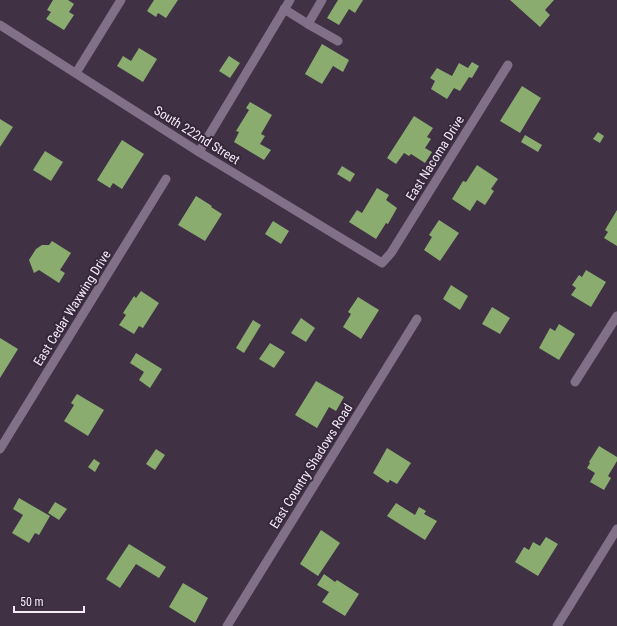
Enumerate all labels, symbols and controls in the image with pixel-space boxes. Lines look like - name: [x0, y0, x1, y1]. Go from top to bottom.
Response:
- street label: South 222nd Street: [151, 103, 243, 167]
- street label: East Nacoma Drive: [403, 113, 467, 203]
- street label: East Cedar Waxwing Drive: [30, 248, 114, 368]
- street label: East Country Shadows Road: [267, 401, 355, 531]
- scale bar: [14, 588, 84, 614]
- text: 50 m: [20, 595, 44, 609]

